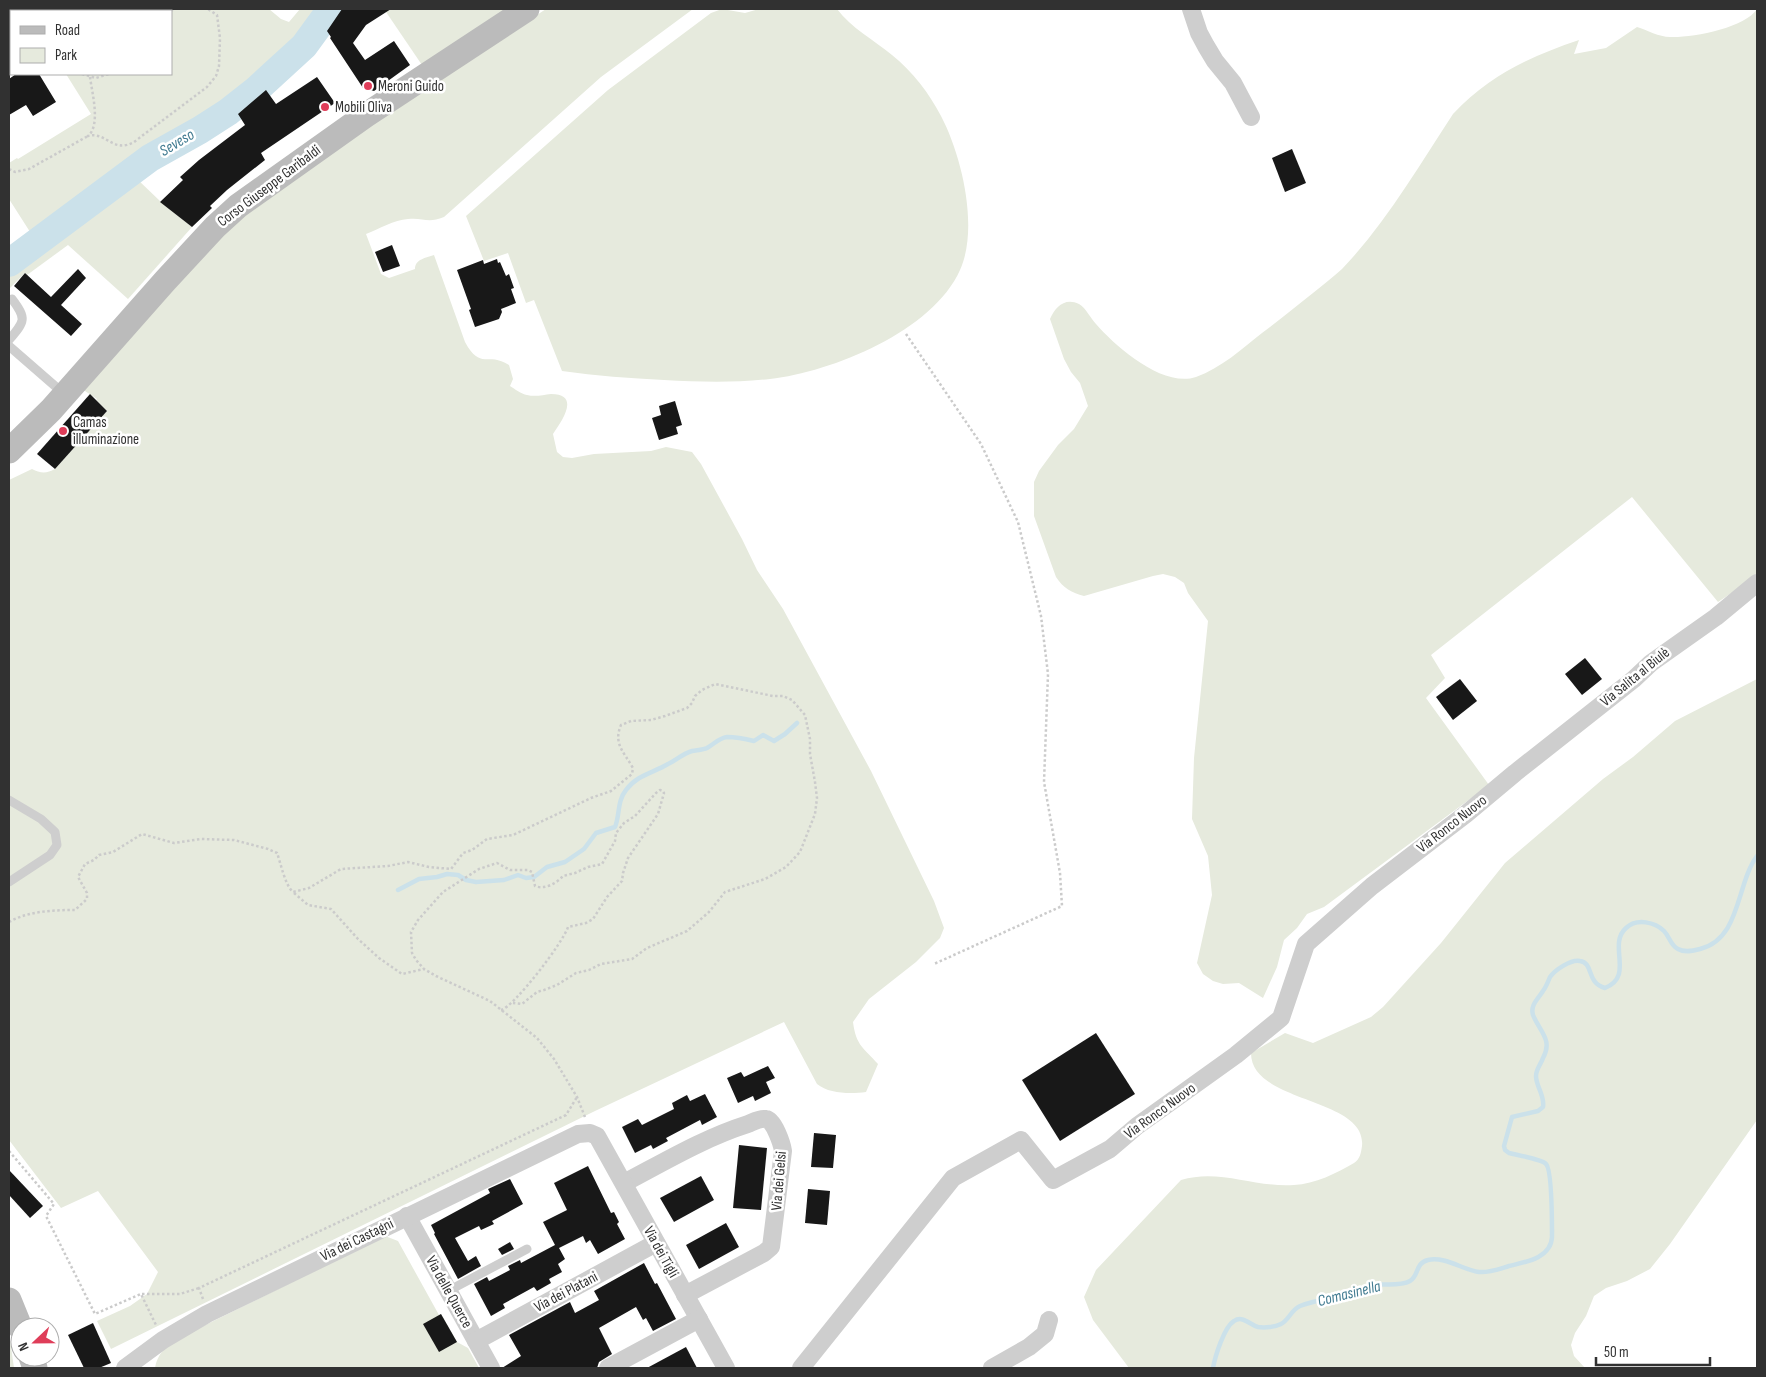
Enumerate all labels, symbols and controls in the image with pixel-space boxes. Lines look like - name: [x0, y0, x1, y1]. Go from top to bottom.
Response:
- legend: [10, 10, 172, 75]
- text: Road: [55, 21, 80, 40]
- text: Park: [55, 46, 77, 65]
- place label: Meroni Guido: [378, 77, 444, 96]
- marker: Meroni Guido: [362, 80, 374, 92]
- place label: Mobili Oliva: [335, 98, 392, 117]
- marker: Mobili Oliva: [319, 101, 331, 113]
- water label: Seveso: [156, 125, 198, 161]
- street label: Corso Giuseppe Garibaldi: [214, 141, 325, 231]
- place label: Camas illuminazione: [73, 413, 139, 449]
- marker: Camas illuminazione: [57, 425, 69, 437]
- street label: Via Salita al Biulè: [1596, 643, 1674, 711]
- street label: Via Ronco Nuovo: [1413, 791, 1491, 857]
- street label: Via Ronco Nuovo: [1121, 1079, 1199, 1143]
- street label: Via dei Gelsi: [767, 1150, 791, 1212]
- street label: Via dei Castagni: [317, 1214, 397, 1266]
- street label: Via dei Tigli: [639, 1223, 683, 1281]
- street label: Via delle Querce: [421, 1253, 477, 1331]
- street label: Via dei Platani: [531, 1267, 601, 1317]
- water label: Comasinella: [1316, 1277, 1383, 1311]
- north arrow: [10, 1317, 60, 1367]
- scale bar: [1596, 1334, 1710, 1366]
- text: N: [14, 1340, 33, 1353]
- text: 50 m: [1604, 1343, 1629, 1362]

